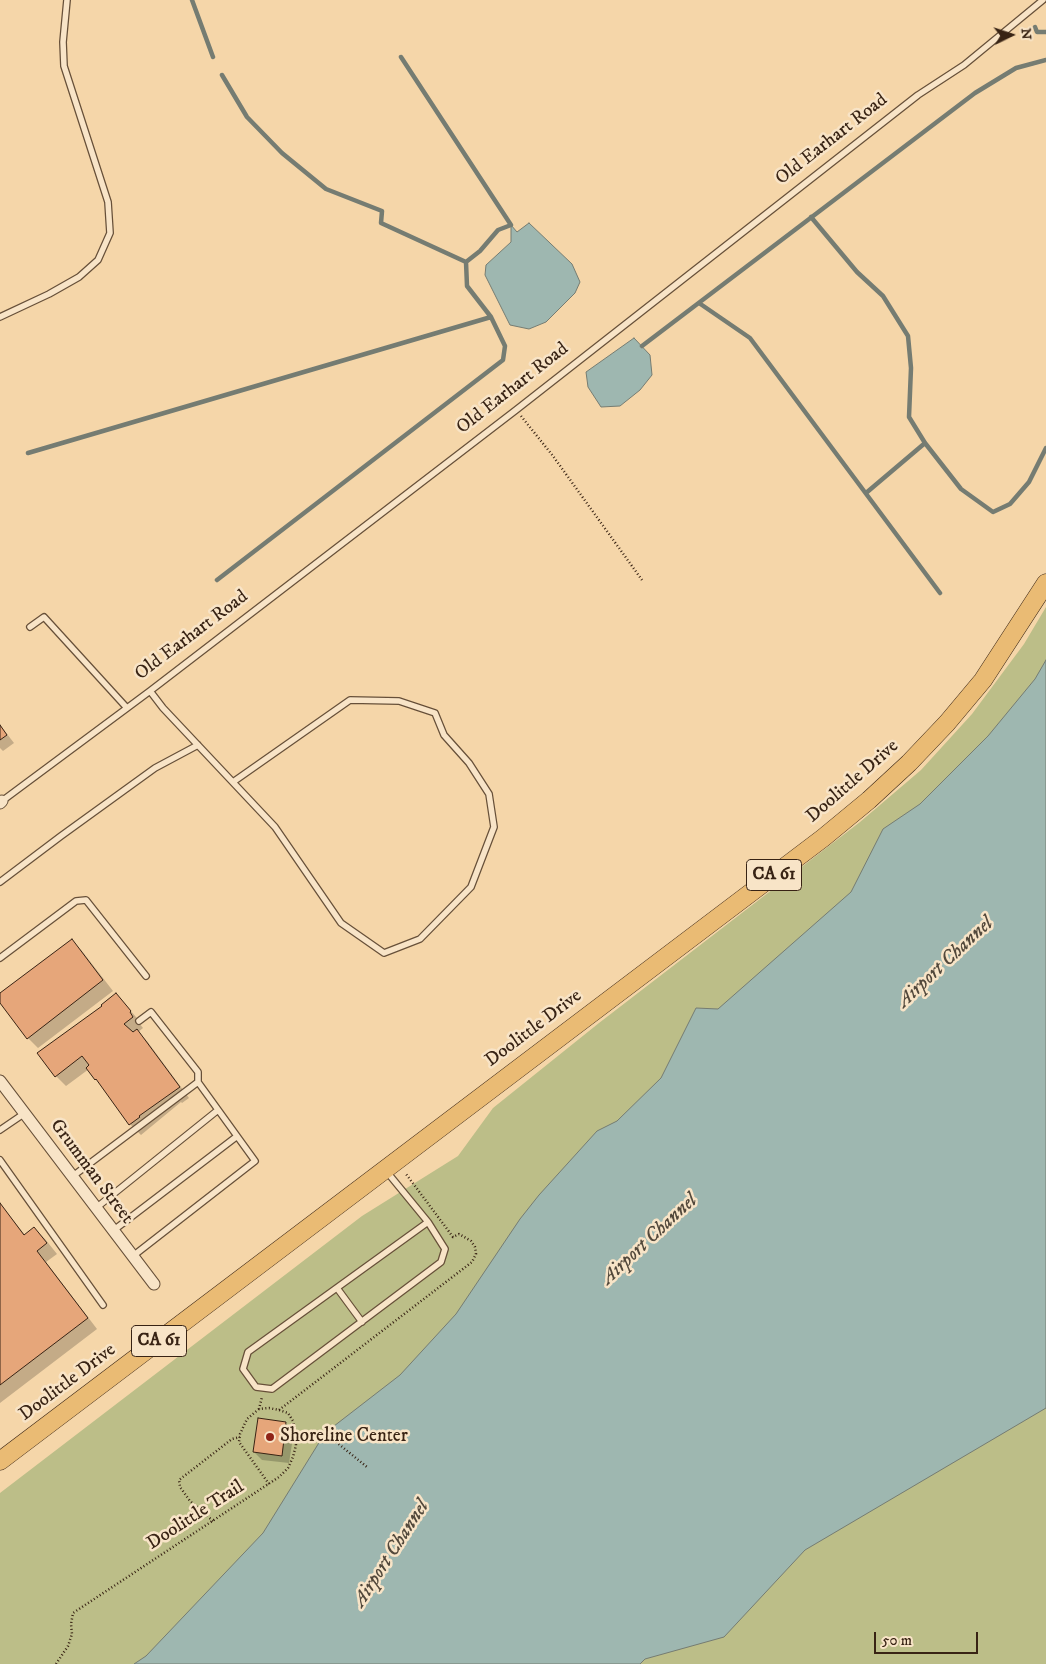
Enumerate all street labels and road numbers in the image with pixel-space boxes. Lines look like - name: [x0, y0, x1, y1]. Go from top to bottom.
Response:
- street label: Old Earhart Road: [772, 89, 892, 191]
- street label: Old Earhart Road: [453, 338, 573, 440]
- street label: Old Earhart Road: [131, 586, 253, 686]
- street label: Doolittle Drive: [802, 736, 904, 828]
- road number: CA 61: [746, 860, 802, 890]
- street label: Doolittle Drive: [481, 985, 587, 1073]
- street label: Grumman Street: [44, 1115, 138, 1229]
- road number: CA 61: [132, 1325, 186, 1356]
- street label: Doolittle Drive: [15, 1339, 121, 1427]
- street label: Doolittle Trail: [143, 1476, 249, 1556]

